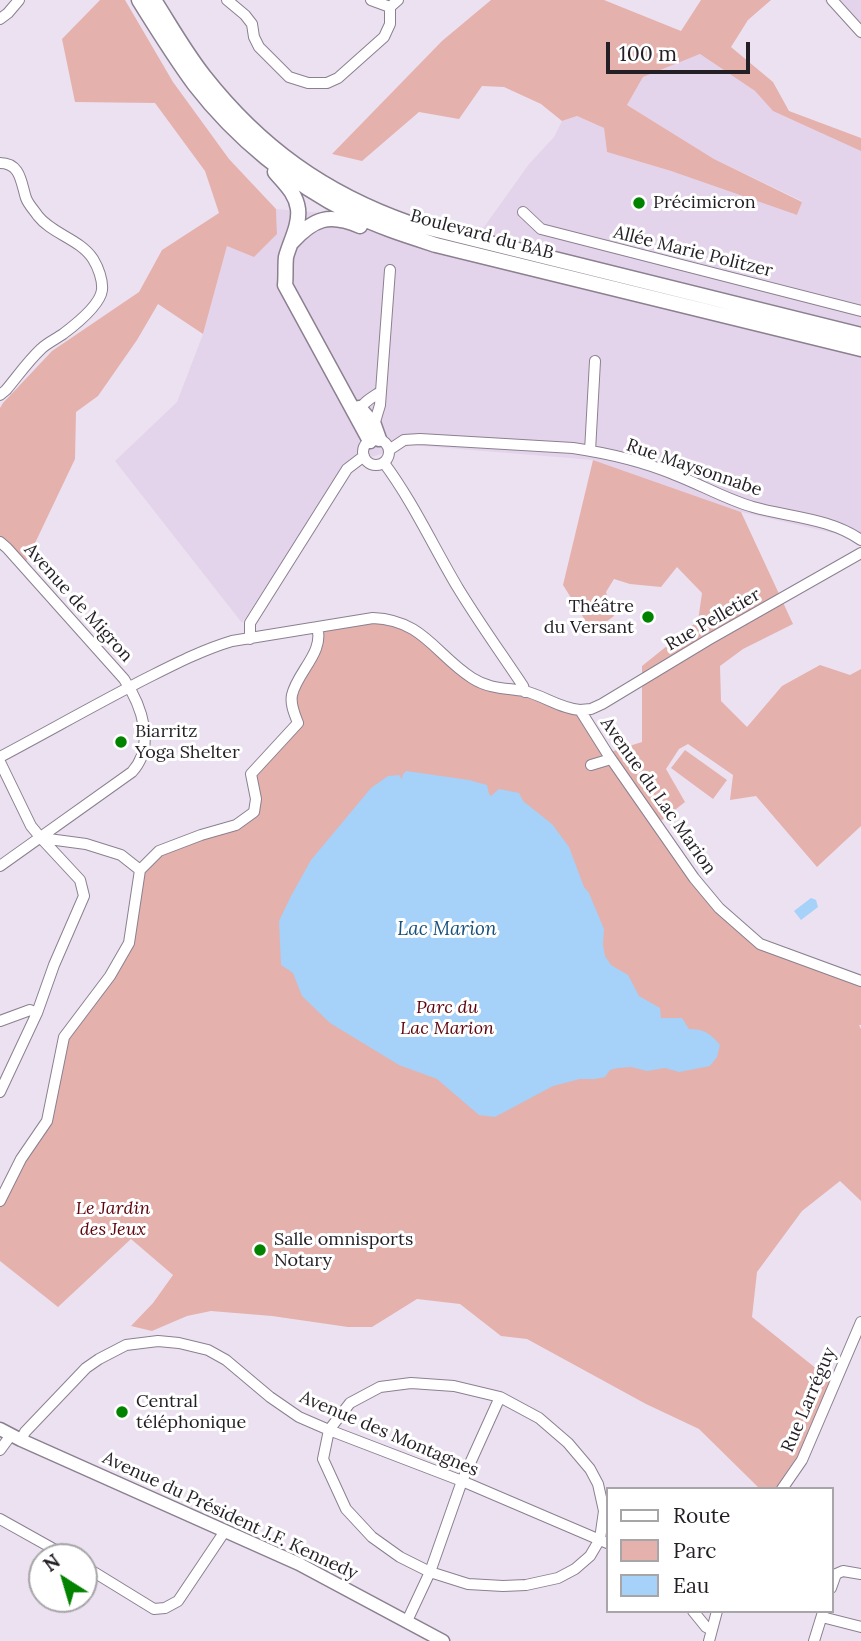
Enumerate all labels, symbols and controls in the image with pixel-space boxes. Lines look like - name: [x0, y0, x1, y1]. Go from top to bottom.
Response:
- scale bar: [609, 28, 752, 72]
- text: 100 m: [619, 40, 677, 67]
- place label: Précimicron: [653, 192, 756, 214]
- marker: Précimicron: [631, 195, 647, 211]
- street label: Boulevard du BAB: [408, 205, 556, 265]
- street label: Allée Marie Politzer: [611, 222, 775, 282]
- street label: Rue Maysonnabe: [623, 435, 765, 501]
- street label: Avenue de Migron: [19, 539, 137, 667]
- street label: Rue Pelletier: [662, 584, 764, 656]
- place label: Théâtre du Versant: [544, 596, 634, 638]
- marker: Théâtre du Versant: [640, 609, 656, 625]
- street label: Avenue du Lac Marion: [596, 713, 720, 879]
- place label: Biarritz Yoga Shelter: [135, 721, 240, 764]
- marker: Biarritz Yoga Shelter: [113, 734, 129, 750]
- water label: Lac Marion: [397, 919, 497, 941]
- park label: Parc du Lac Marion: [400, 997, 494, 1040]
- park label: Le Jardin des Jeux: [76, 1198, 150, 1240]
- place label: Salle omnisports Notary: [274, 1229, 413, 1272]
- marker: Salle omnisports Notary: [252, 1242, 268, 1258]
- street label: Rue Larréguy: [777, 1344, 841, 1456]
- street label: Avenue des Montagnes: [296, 1386, 482, 1482]
- place label: Central téléphonique: [136, 1391, 246, 1434]
- marker: Central téléphonique: [114, 1404, 130, 1420]
- street label: Avenue du Président J.F. Kennedy: [99, 1447, 361, 1585]
- legend: [606, 1487, 833, 1613]
- text: Route: [673, 1502, 730, 1529]
- text: Parc: [673, 1537, 717, 1564]
- north arrow: [28, 1543, 98, 1613]
- text: N: [38, 1549, 65, 1577]
- text: Eau: [673, 1572, 709, 1599]

